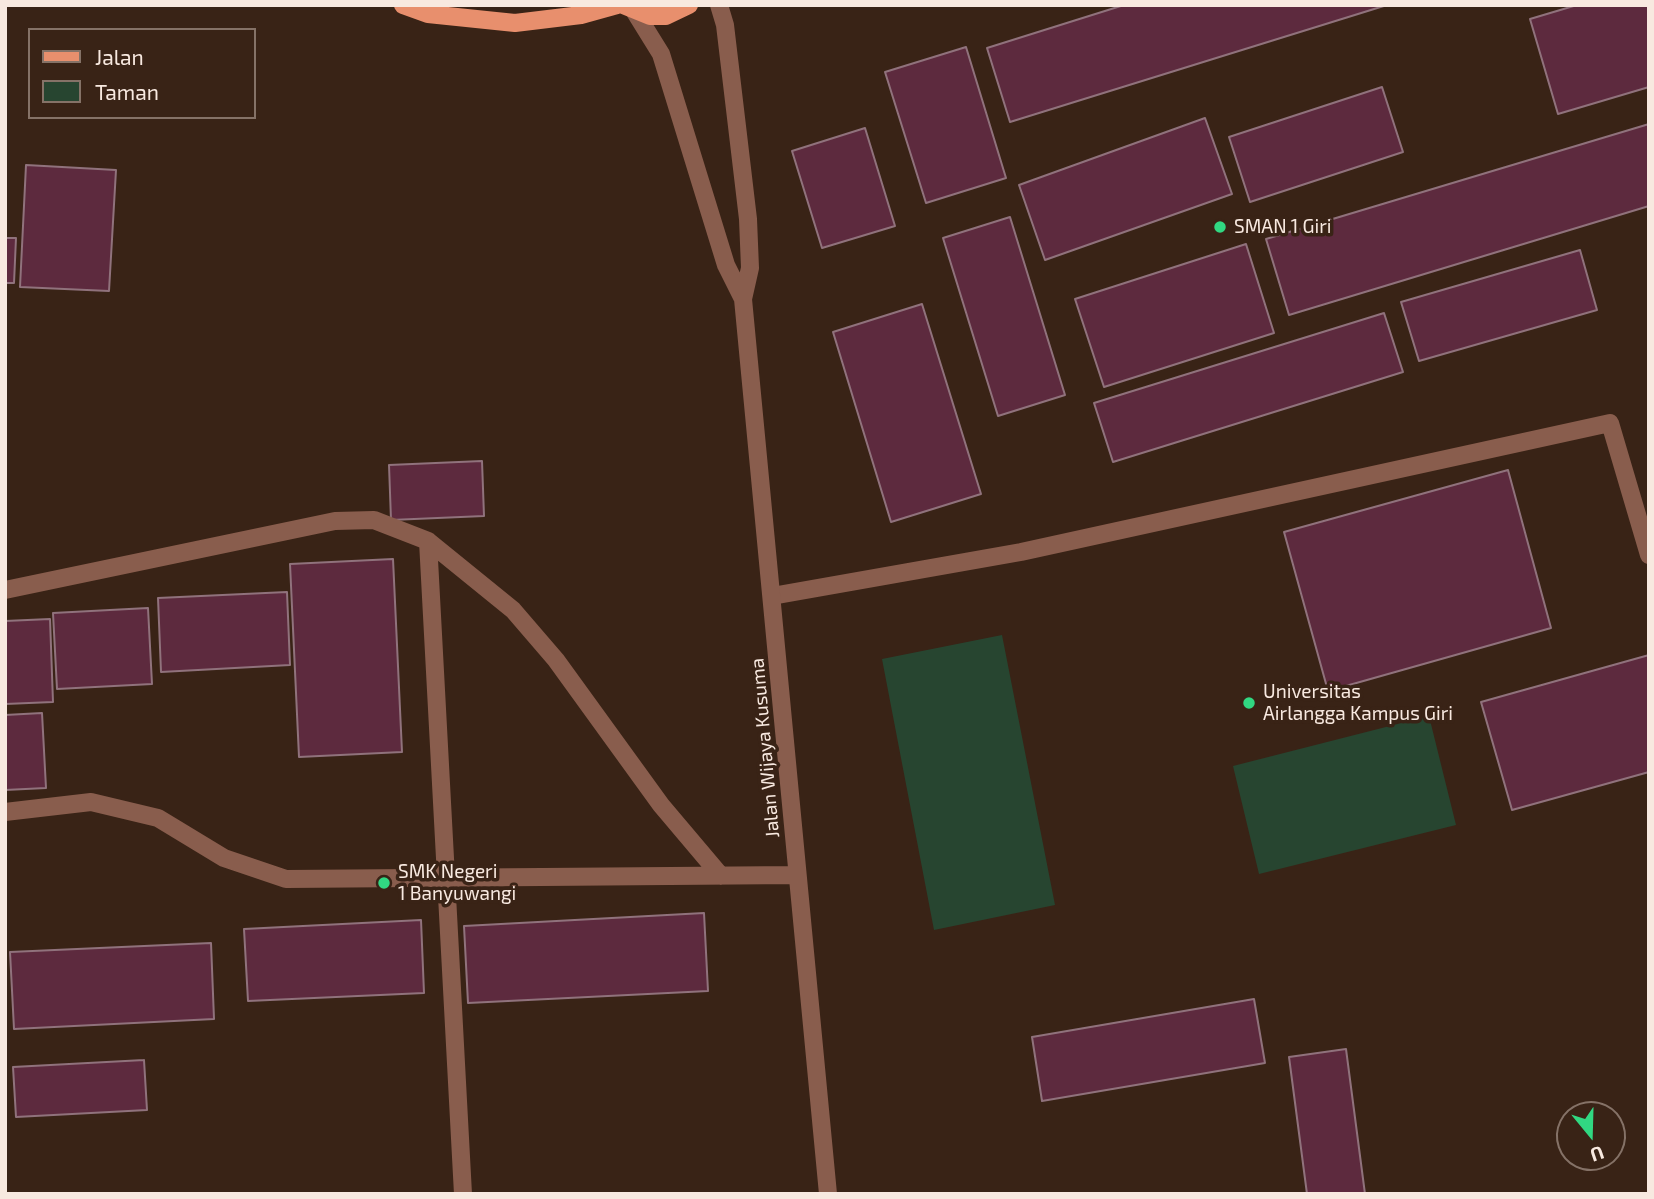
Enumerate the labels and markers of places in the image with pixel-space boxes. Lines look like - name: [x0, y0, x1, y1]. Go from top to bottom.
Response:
- place label: SMAN 1 Giri: [1234, 216, 1332, 238]
- marker: SMAN 1 Giri: [1212, 219, 1228, 235]
- place label: Universitas Airlangga Kampus Giri: [1263, 681, 1453, 725]
- marker: Universitas Airlangga Kampus Giri: [1241, 695, 1257, 711]
- place label: SMK Negeri 1 Banyuwangi: [398, 861, 516, 905]
- marker: SMK Negeri 1 Banyuwangi: [376, 875, 392, 891]

